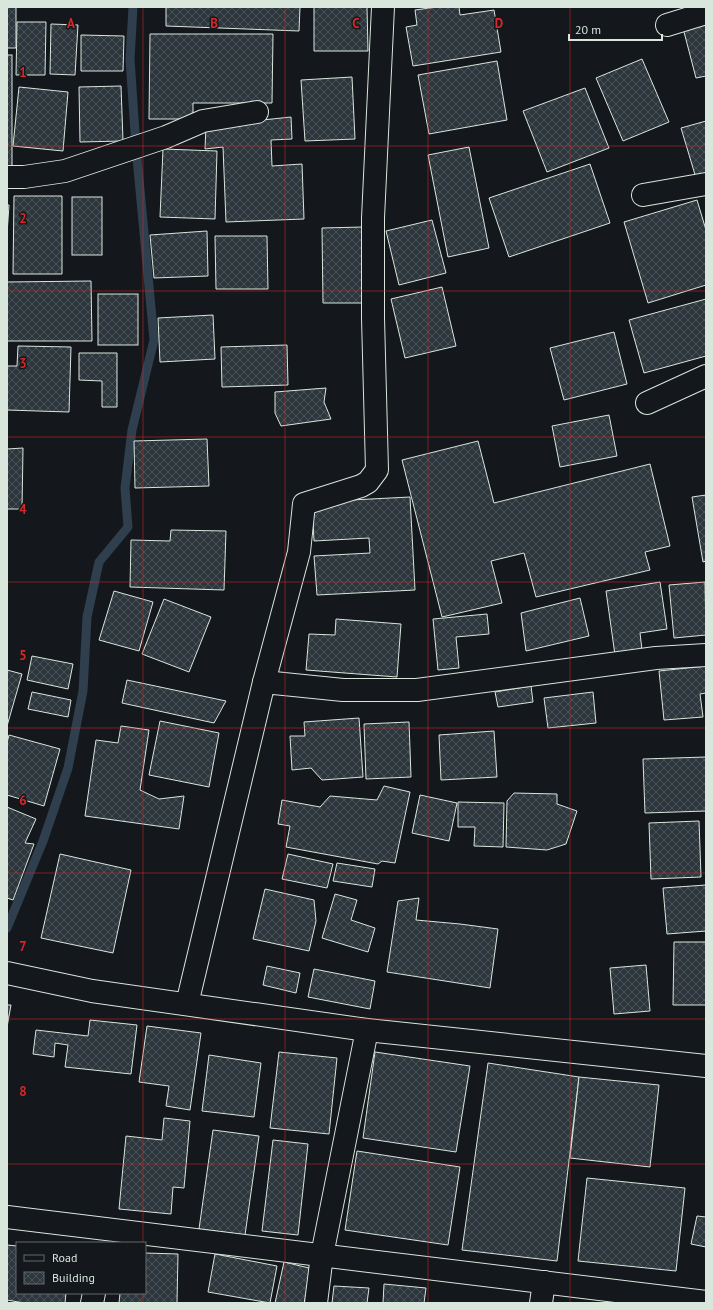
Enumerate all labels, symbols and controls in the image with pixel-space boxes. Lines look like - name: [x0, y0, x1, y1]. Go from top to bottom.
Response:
- text: A: [67, 15, 75, 32]
- text: B: [210, 15, 218, 32]
- text: C: [352, 15, 360, 32]
- text: D: [495, 15, 503, 32]
- scale bar: [569, 16, 662, 42]
- text: 20 m: [575, 22, 601, 37]
- text: 1: [19, 64, 27, 81]
- text: 2: [19, 210, 27, 227]
- text: 3: [19, 355, 27, 372]
- text: 4: [19, 501, 27, 518]
- text: 5: [19, 647, 27, 664]
- text: 6: [19, 792, 27, 809]
- text: 7: [19, 938, 27, 955]
- text: 8: [19, 1083, 27, 1100]
- legend: [16, 1242, 146, 1294]
- text: Road: [52, 1250, 77, 1265]
- text: Building: [52, 1270, 95, 1285]

